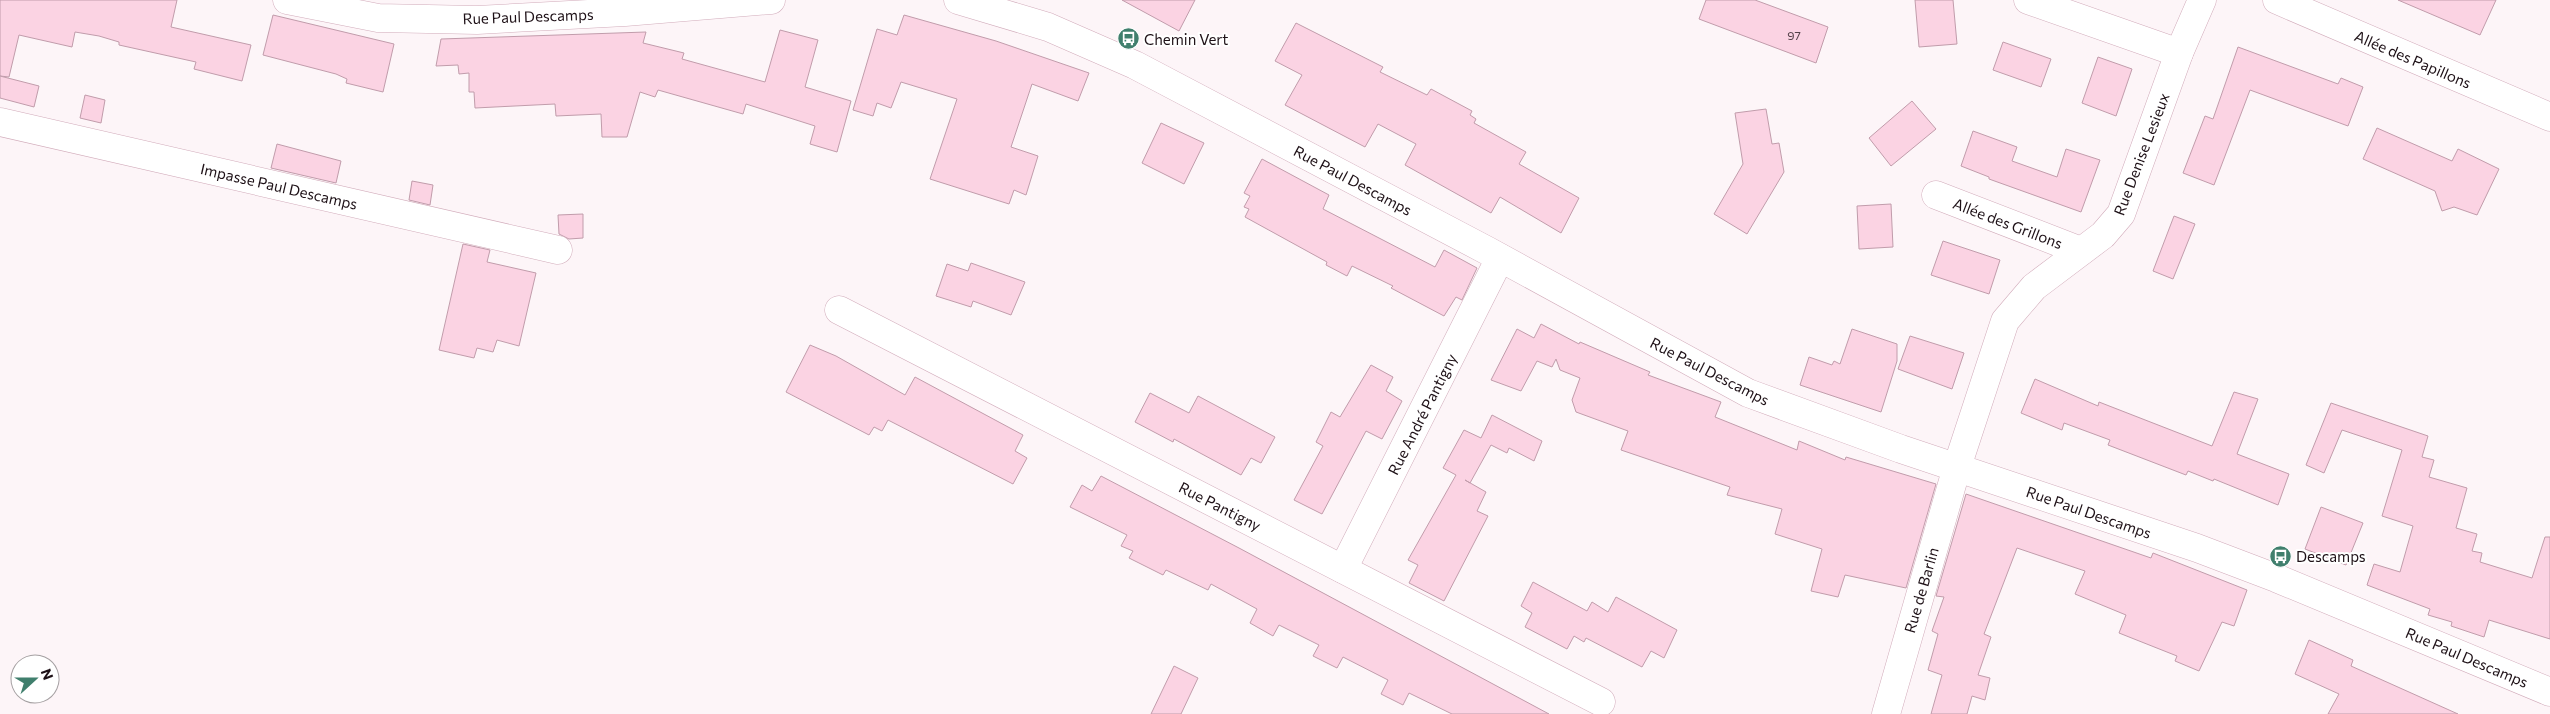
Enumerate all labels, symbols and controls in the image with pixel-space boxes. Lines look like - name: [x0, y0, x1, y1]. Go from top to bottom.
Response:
- street label: Rue Paul Descamps: [462, 5, 594, 27]
- street label: Allée des Papillons: [2352, 26, 2474, 92]
- bus stop icon: Chemin Vert: [1116, 27, 1140, 51]
- house number: 97: [1787, 28, 1801, 42]
- place label: Chemin Vert: [1144, 30, 1229, 48]
- street label: Rue Denise Lesieux: [2109, 90, 2173, 218]
- street label: Rue Paul Descamps: [1291, 141, 1415, 219]
- street label: Impasse Paul Descamps: [199, 159, 359, 213]
- street label: Allée des Grillons: [1951, 194, 2065, 252]
- street label: Rue Paul Descamps: [1647, 333, 1773, 409]
- street label: Rue André Pantigny: [1384, 350, 1460, 478]
- street label: Rue Pantigny: [1176, 478, 1264, 534]
- street label: Rue Paul Descamps: [2024, 482, 2154, 542]
- bus stop icon: Descamps: [2268, 544, 2292, 568]
- street label: Rue de Barlin: [1900, 545, 1942, 635]
- place label: Descamps: [2296, 547, 2366, 565]
- street label: Rue Paul Descamps: [2403, 623, 2531, 691]
- north arrow: [10, 654, 60, 704]
- text: N: [38, 666, 57, 682]

